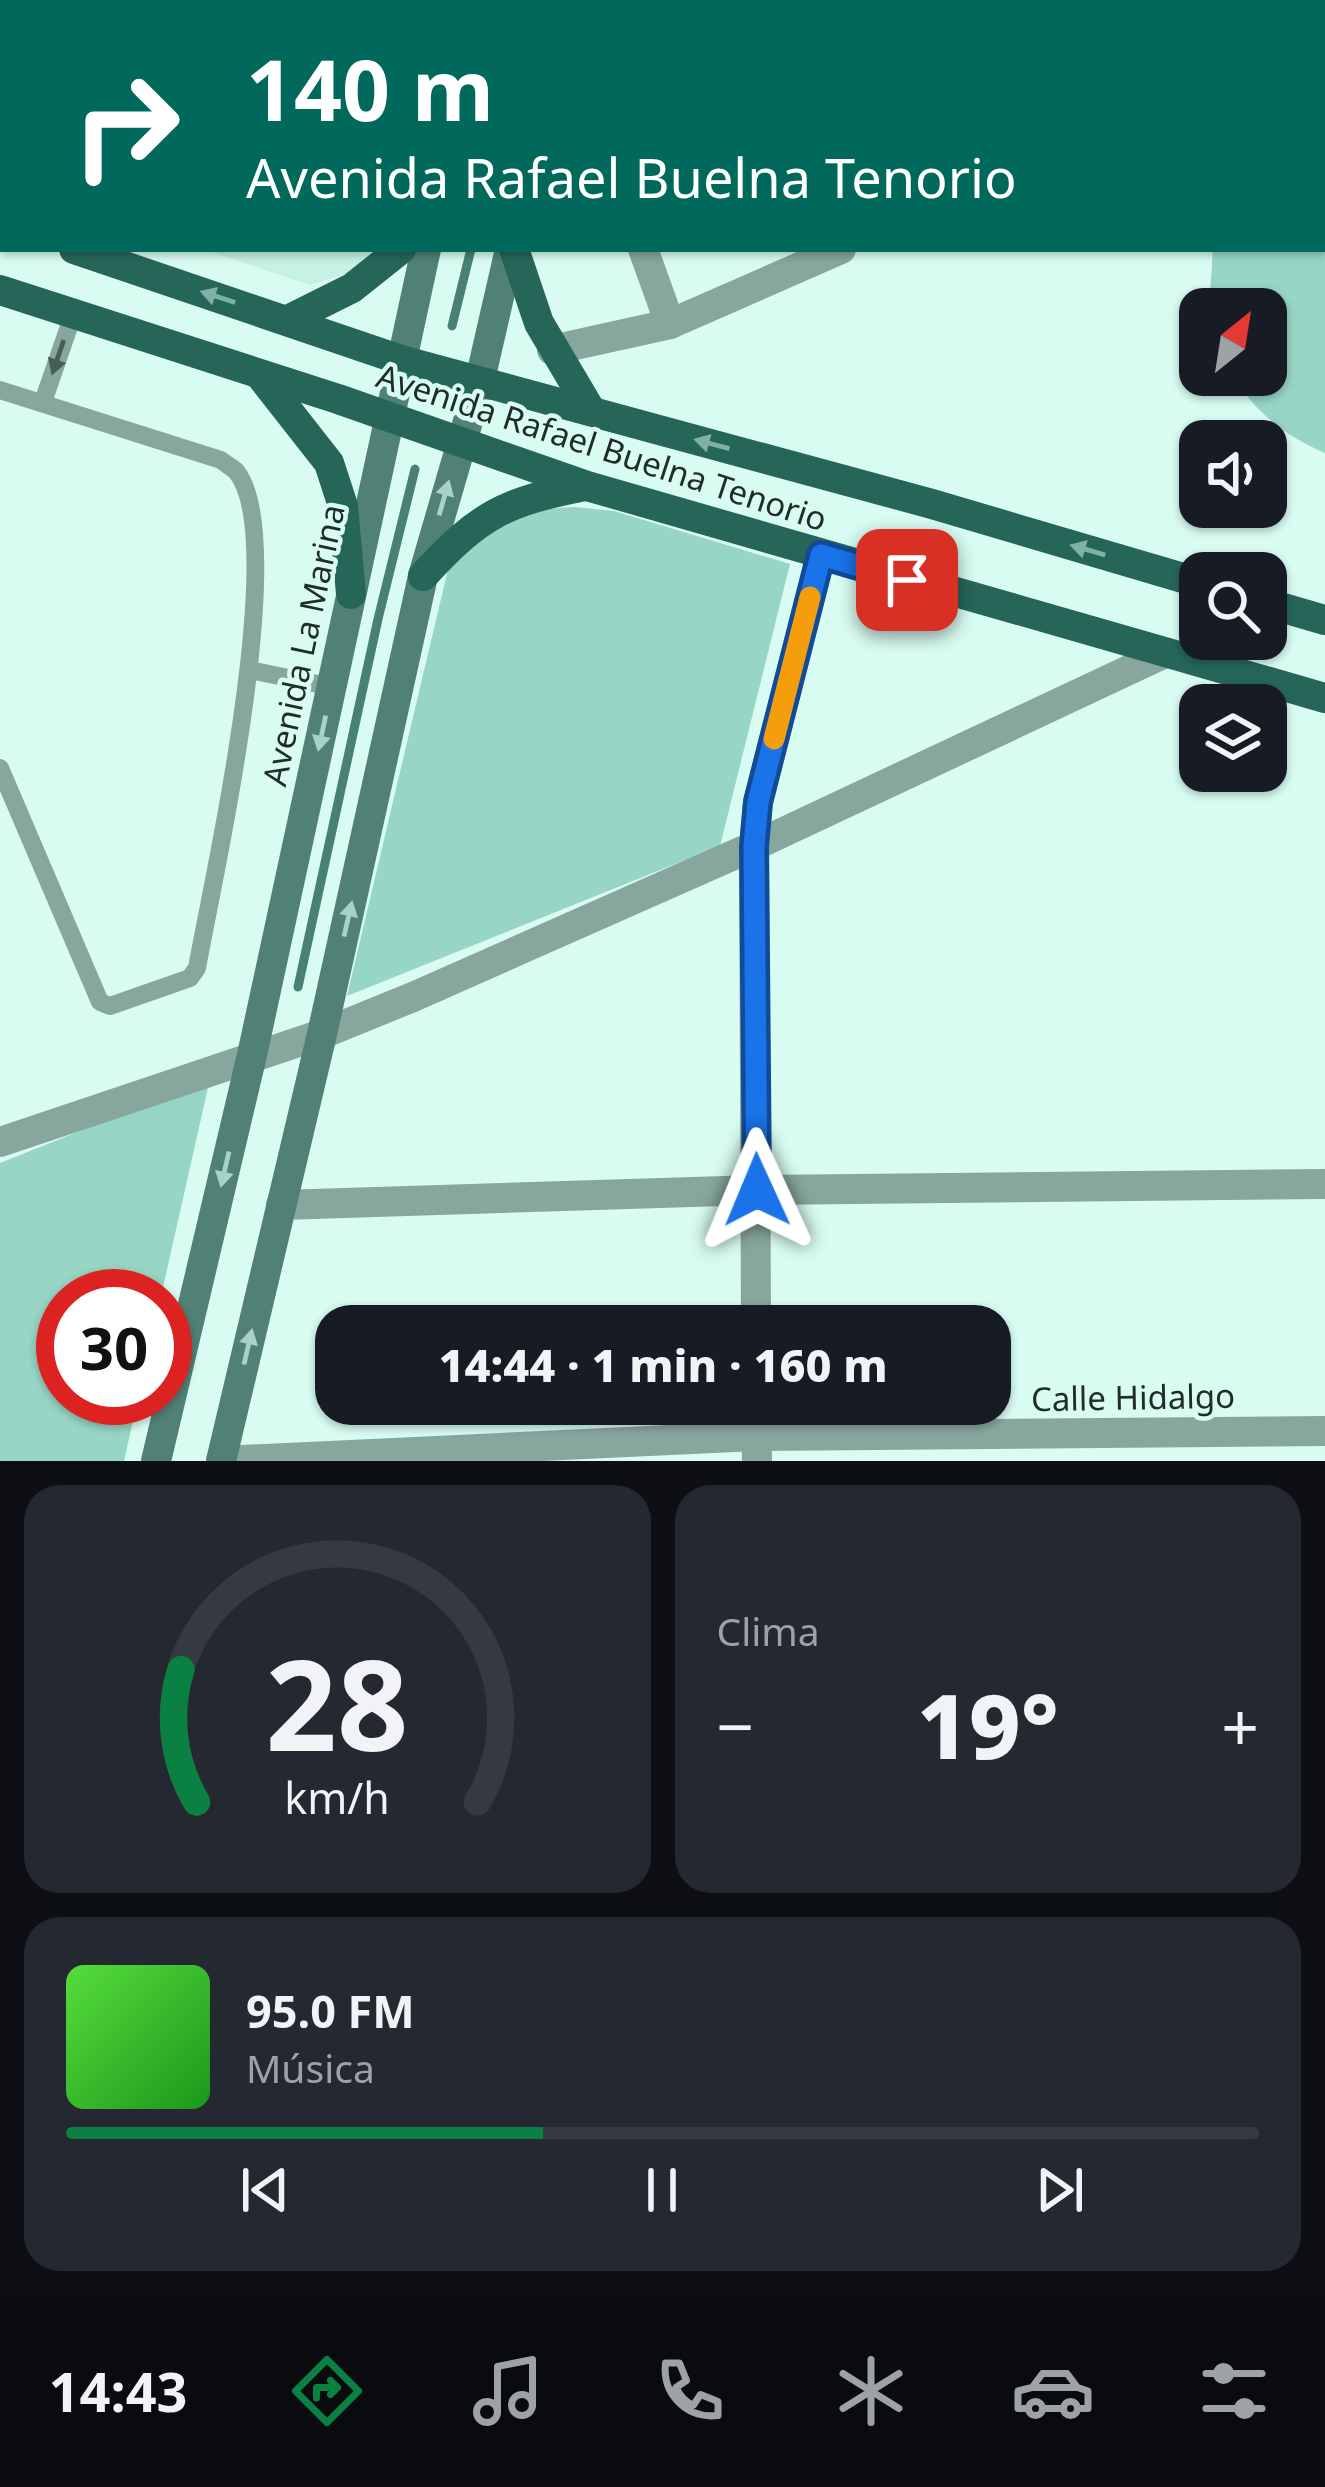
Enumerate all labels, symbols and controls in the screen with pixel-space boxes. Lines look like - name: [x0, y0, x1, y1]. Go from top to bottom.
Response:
- text: 140 m: [246, 31, 494, 146]
- icon: right: [48, 48, 204, 204]
- text: Avenida Rafael Buelna Tenorio: [246, 140, 1017, 214]
- one-way arrow: [200, 287, 236, 305]
- north arrow: [1179, 288, 1287, 396]
- map controls: [1179, 288, 1287, 792]
- one-way arrow: [48, 339, 67, 376]
- street label: Avenida Rafael Buelna Tenorio: [371, 353, 833, 541]
- button: sound: [1179, 420, 1287, 528]
- one-way arrow: [694, 434, 731, 453]
- one-way arrow: [436, 480, 455, 517]
- street label: Avenida La Marina: [251, 500, 355, 790]
- pin: [856, 529, 958, 631]
- one-way arrow: [1069, 540, 1106, 558]
- icon: arrive: [874, 547, 940, 613]
- button: search: [1179, 552, 1287, 660]
- button: layers: [1179, 684, 1287, 792]
- one-way arrow: [311, 714, 330, 752]
- one-way arrow: [339, 901, 358, 938]
- position arrow: [694, 1127, 820, 1253]
- one-way arrow: [215, 1151, 234, 1188]
- speed limit sign: 30: [36, 1269, 192, 1425]
- one-way arrow: [239, 1329, 258, 1366]
- text: 14:44 · 1 min · 160 m: [438, 1334, 888, 1395]
- street label: Calle Hidalgo: [1031, 1373, 1235, 1421]
- text: Clima: [717, 1604, 820, 1657]
- text: 28: [266, 1618, 409, 1788]
- text: 19°: [917, 1663, 1059, 1785]
- text: −: [717, 1680, 754, 1770]
- text: +: [1221, 1680, 1259, 1770]
- text: km/h: [285, 1768, 390, 1827]
- text: 95.0 FM: [246, 1980, 415, 2041]
- text: Música: [246, 2041, 375, 2094]
- icon: previous: [232, 2157, 298, 2223]
- icon: pause: [629, 2157, 695, 2223]
- icon: next: [1027, 2157, 1093, 2223]
- icon: directions: [285, 2349, 369, 2433]
- icon: music: [466, 2349, 550, 2433]
- icon: phone: [648, 2349, 732, 2433]
- icon: climate: [829, 2349, 913, 2433]
- icon: car: [1011, 2349, 1095, 2433]
- icon: filters: [1192, 2349, 1276, 2433]
- text: 14:43: [49, 2354, 187, 2428]

